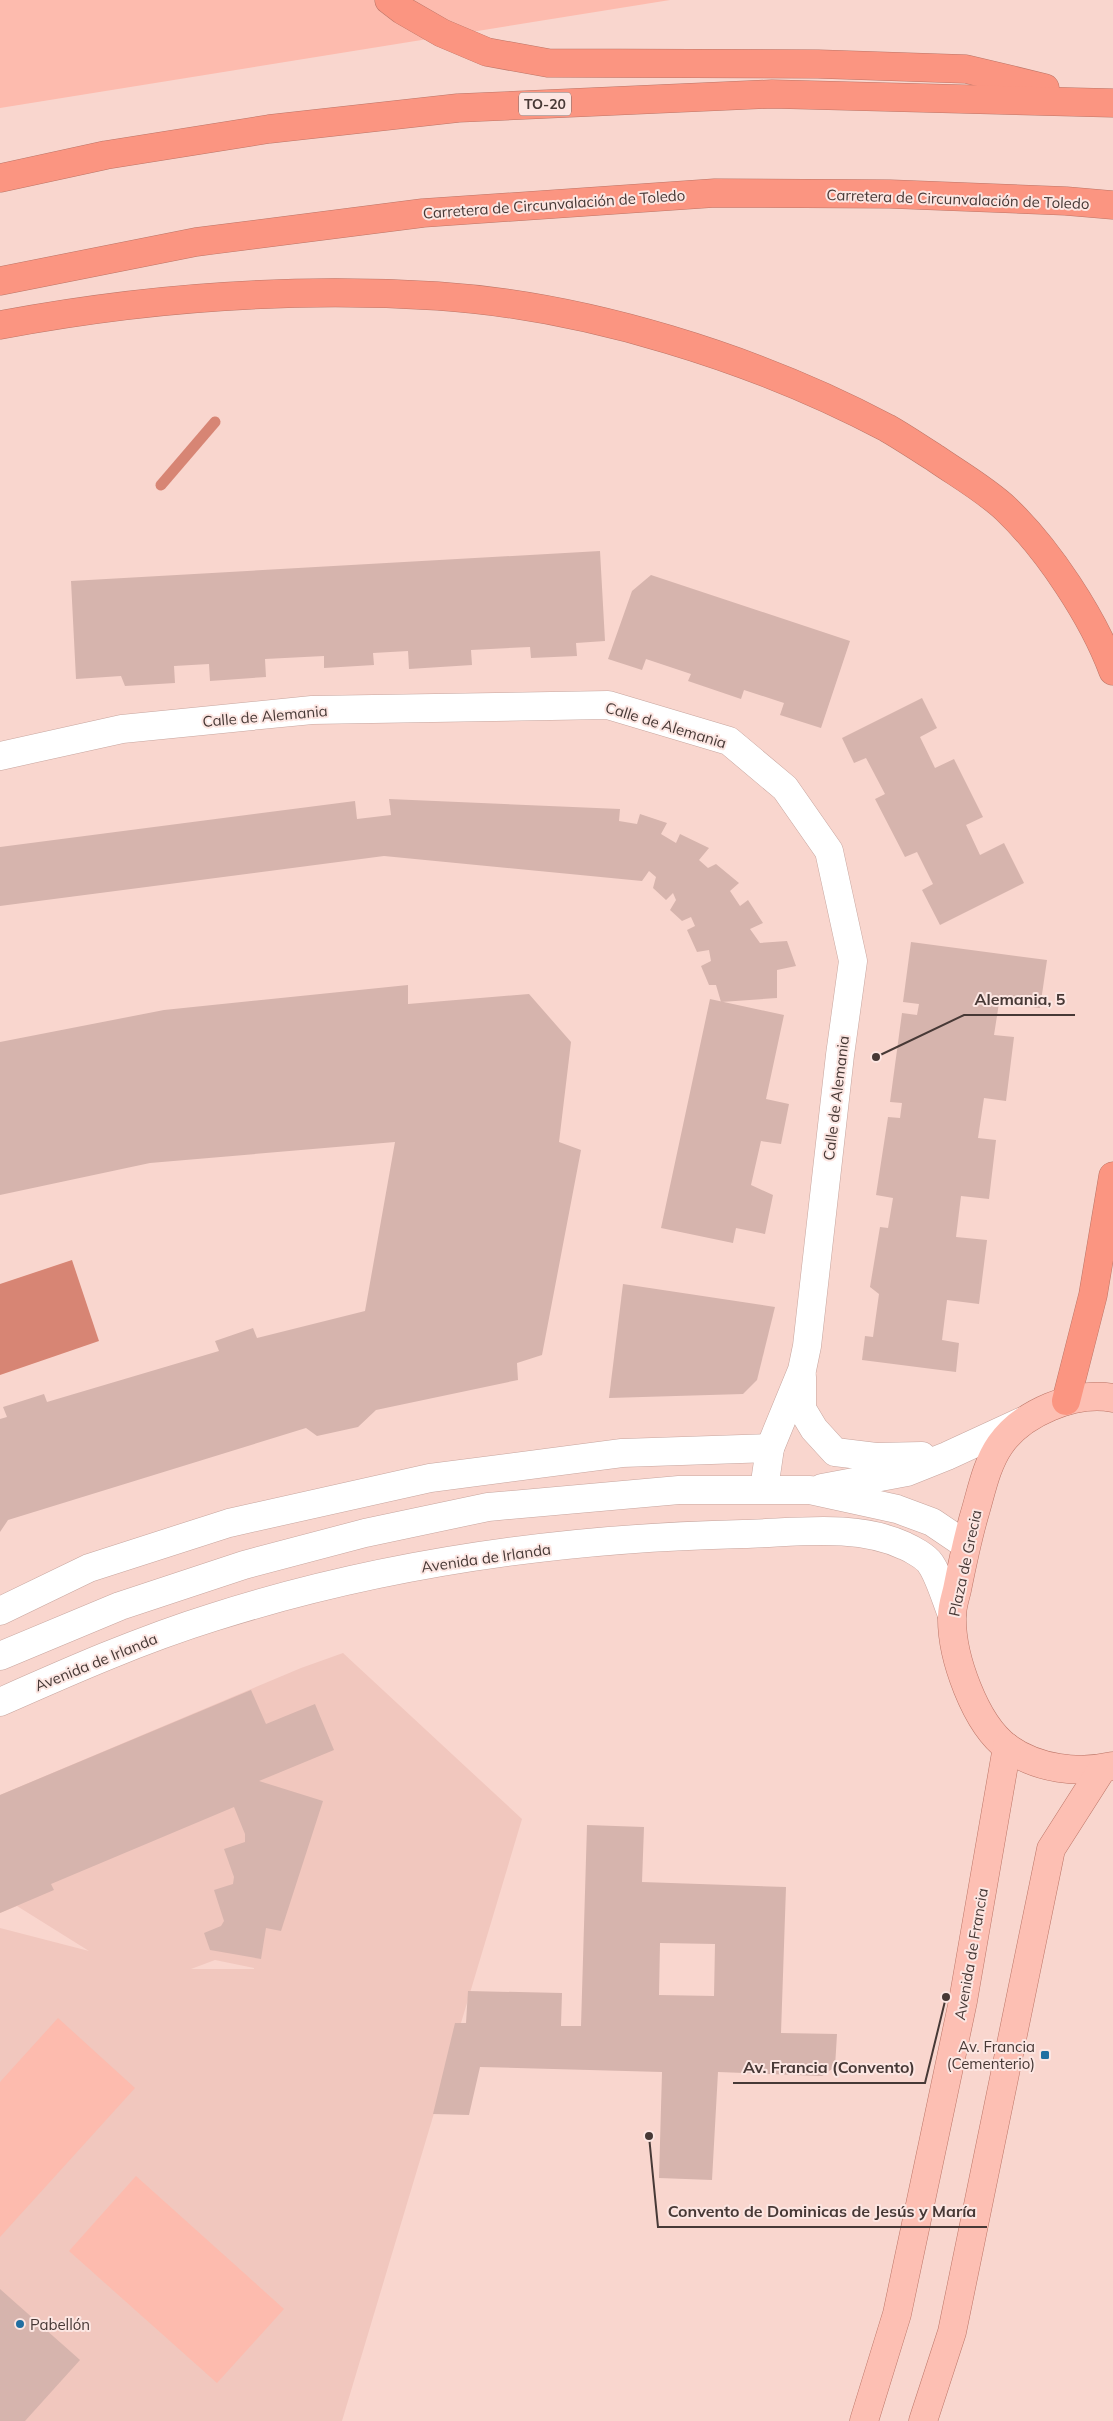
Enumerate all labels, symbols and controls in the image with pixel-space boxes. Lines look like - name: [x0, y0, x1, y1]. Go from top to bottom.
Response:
- road number: TO-20: [519, 92, 571, 116]
- street label: Carretera de Circunvalación de Toledo: [422, 185, 686, 223]
- street label: Carretera de Circunvalación de Toledo: [826, 185, 1090, 213]
- street label: Calle de Alemania: [603, 698, 729, 752]
- street label: Calle de Alemania: [202, 701, 328, 731]
- callout: Alemania, 5: [964, 984, 1075, 1015]
- text: Alemania, 5: [975, 989, 1066, 1009]
- street label: Calle de Alemania: [819, 1035, 853, 1161]
- street label: Plaza de Grecia: [944, 1508, 986, 1618]
- street label: Avenida de Irlanda: [420, 1539, 552, 1577]
- street label: Avenida de Irlanda: [32, 1629, 160, 1695]
- street label: Avenida de Francia: [950, 1887, 992, 2021]
- place label: Av. Francia (Cementerio): [947, 2037, 1035, 2073]
- marker: Av. Francia (Cementerio): [1039, 2049, 1051, 2061]
- callout: Av. Francia (Convento): [733, 2052, 925, 2083]
- text: Av. Francia (Convento): [743, 2057, 915, 2077]
- callout: Convento de Dominicas de Jesús y María: [658, 2196, 987, 2227]
- text: Convento de Dominicas de Jesús y María: [668, 2201, 976, 2221]
- place label: Pabellón: [30, 2315, 90, 2334]
- marker: Pabellón: [14, 2318, 26, 2330]

